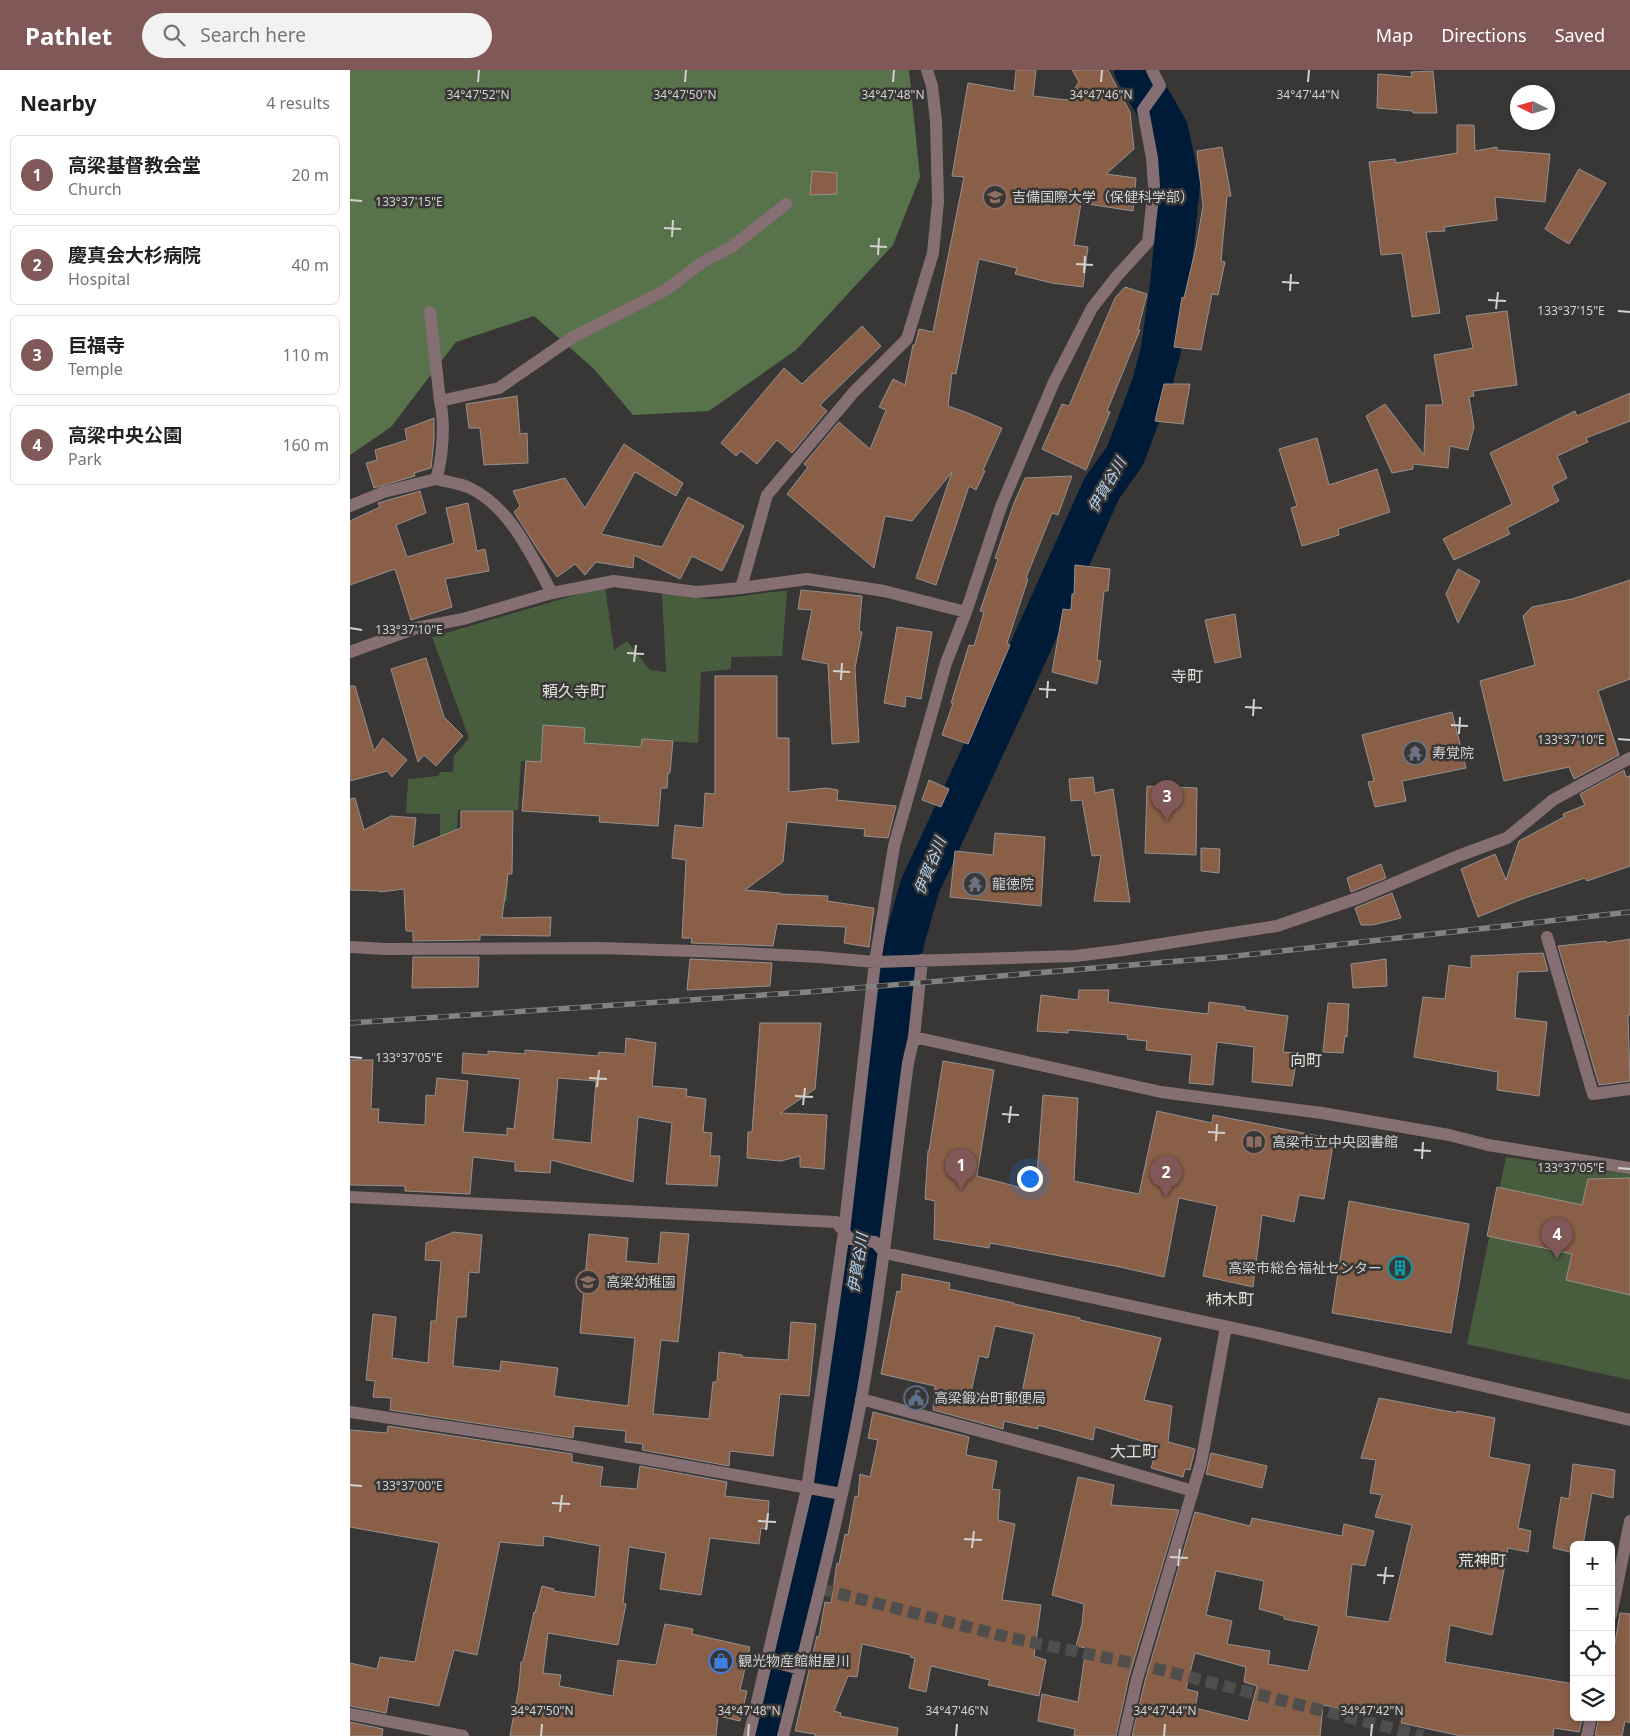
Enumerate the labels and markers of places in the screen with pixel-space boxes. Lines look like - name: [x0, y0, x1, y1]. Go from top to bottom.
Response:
- school or university icon: 吉備国際大学（保健科学部）: [982, 184, 1008, 210]
- place label: 吉備国際大学（保健科学部）: [1012, 187, 1194, 206]
- temple icon: 寿覚院: [1402, 740, 1428, 766]
- place label: 寿覚院: [1432, 743, 1474, 762]
- pin: 3: [1151, 780, 1183, 821]
- temple icon: 龍徳院: [962, 871, 988, 897]
- place label: 龍徳院: [992, 874, 1034, 893]
- library icon: 高梁市立中央図書館: [1241, 1129, 1267, 1155]
- place label: 高梁市立中央図書館: [1272, 1132, 1398, 1151]
- pin: 1: [945, 1149, 977, 1190]
- pin: 2: [1150, 1156, 1182, 1197]
- pin: 4: [1541, 1218, 1573, 1259]
- building icon: 高梁市総合福祉センター: [1387, 1255, 1413, 1281]
- place label: 高梁市総合福祉センター: [1228, 1258, 1382, 1277]
- school or university icon: 高梁幼稚園: [575, 1269, 601, 1295]
- place label: 高梁幼稚園: [606, 1272, 676, 1291]
- public building icon: 高梁鍛冶町郵便局: [903, 1385, 929, 1411]
- place label: 高梁鍛冶町郵便局: [934, 1388, 1046, 1407]
- shop icon: 観光物産館紺屋川: [708, 1648, 734, 1674]
- place label: 観光物産館紺屋川: [738, 1651, 850, 1670]

